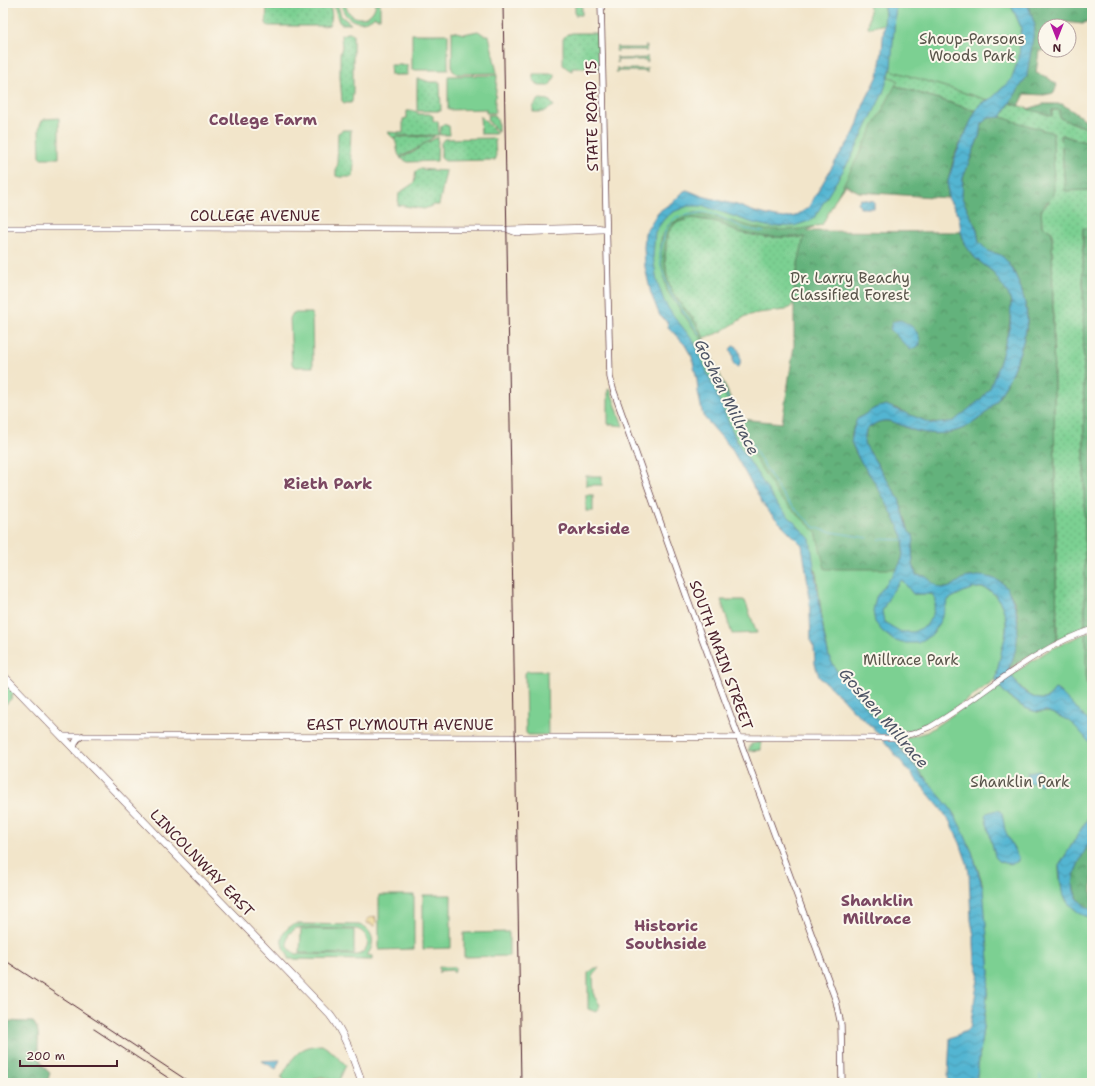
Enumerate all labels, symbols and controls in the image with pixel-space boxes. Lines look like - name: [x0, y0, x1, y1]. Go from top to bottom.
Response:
- north arrow: [1037, 18, 1077, 58]
- park label: Shoup-Parsons Woods Park: [919, 29, 1025, 66]
- text: N: [1052, 40, 1061, 55]
- street label: STATE ROAD 15: [581, 60, 603, 172]
- district label: College Farm: [209, 109, 318, 130]
- street label: COLLEGE AVENUE: [190, 206, 320, 226]
- park label: Dr. Larry Beachy Classified Forest: [790, 268, 910, 305]
- water label: Goshen Millrace: [690, 335, 764, 459]
- district label: Rieth Park: [284, 473, 372, 494]
- district label: Parkside: [558, 518, 631, 539]
- street label: SOUTH MAIN STREET: [685, 577, 757, 733]
- park label: Millrace Park: [863, 650, 959, 670]
- water label: Goshen Millrace: [834, 663, 934, 773]
- street label: EAST PLYMOUTH AVENUE: [306, 715, 494, 735]
- park label: Shanklin Park: [970, 772, 1070, 792]
- street label: LINCOLNWAY EAST: [145, 805, 259, 921]
- district label: Shanklin Millrace: [841, 890, 914, 929]
- district label: Historic Southside: [625, 915, 707, 954]
- scale bar: [20, 1042, 117, 1068]
- text: 200 m: [26, 1048, 65, 1064]

